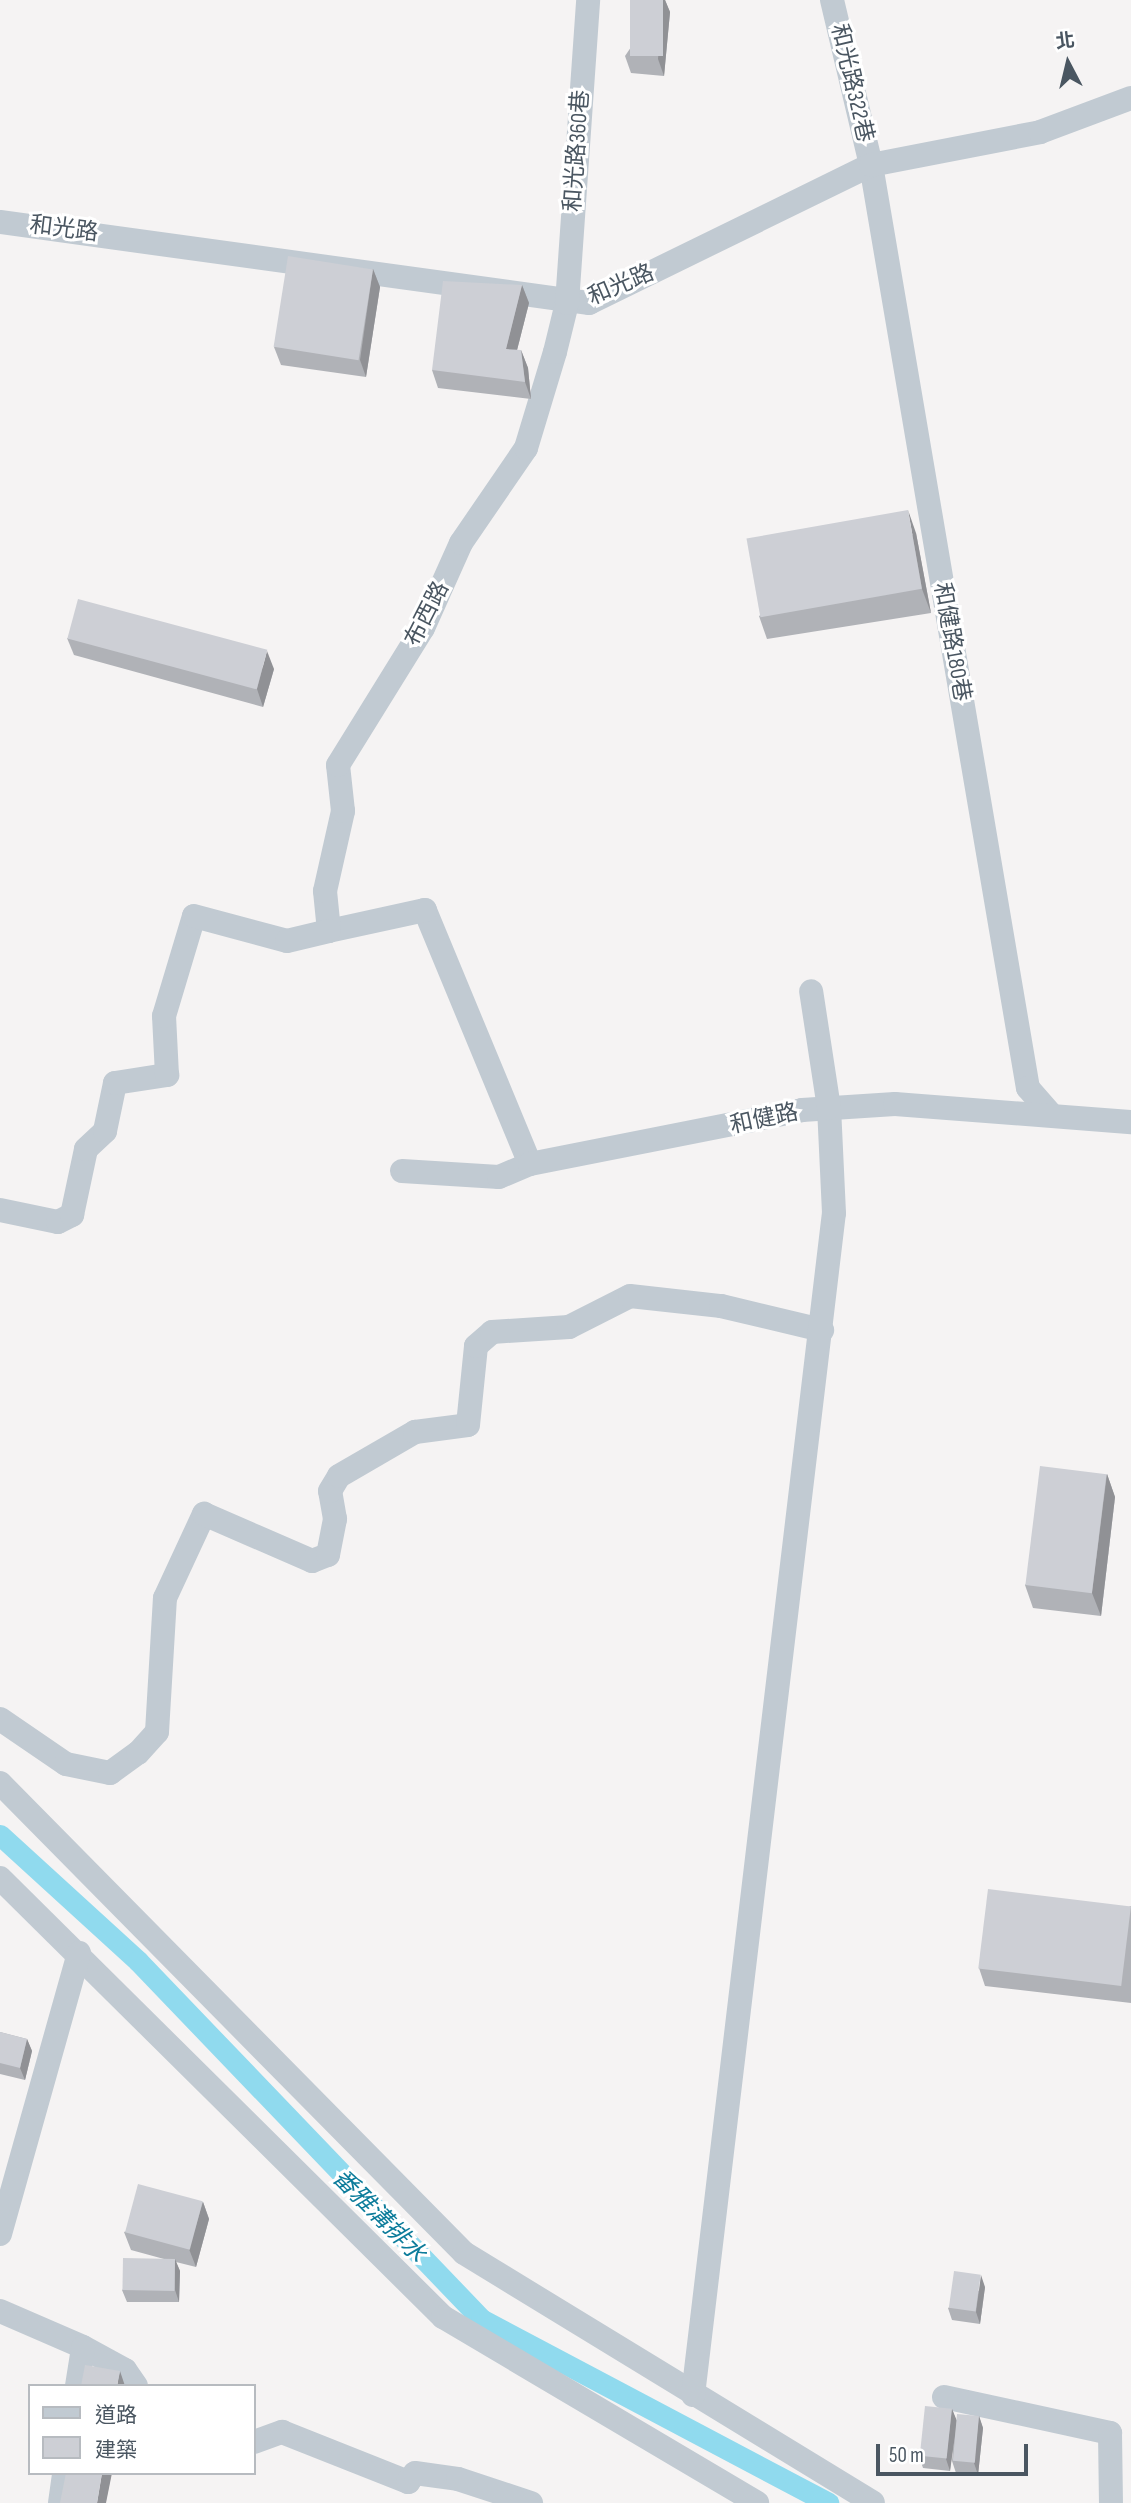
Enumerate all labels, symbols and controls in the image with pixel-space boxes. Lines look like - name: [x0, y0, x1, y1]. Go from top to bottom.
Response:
- street label: 和光路322巷: [825, 21, 879, 145]
- north arrow: [1033, 28, 1103, 98]
- text: 北: [1055, 29, 1076, 54]
- street label: 和光路360巷: [559, 89, 595, 213]
- street label: 和光路: [28, 211, 100, 247]
- street label: 和光路: [584, 259, 658, 311]
- street label: 布西路: [399, 577, 455, 651]
- street label: 和健路180巷: [928, 580, 976, 704]
- street label: 和健路: [727, 1098, 801, 1140]
- water label: 番雅溝排水: [326, 2163, 432, 2269]
- legend: [28, 2384, 256, 2475]
- text: 道路: [95, 2403, 137, 2428]
- scale bar: [879, 2430, 1031, 2474]
- text: 建築: [95, 2438, 137, 2463]
- text: 50 m: [889, 2443, 924, 2468]

